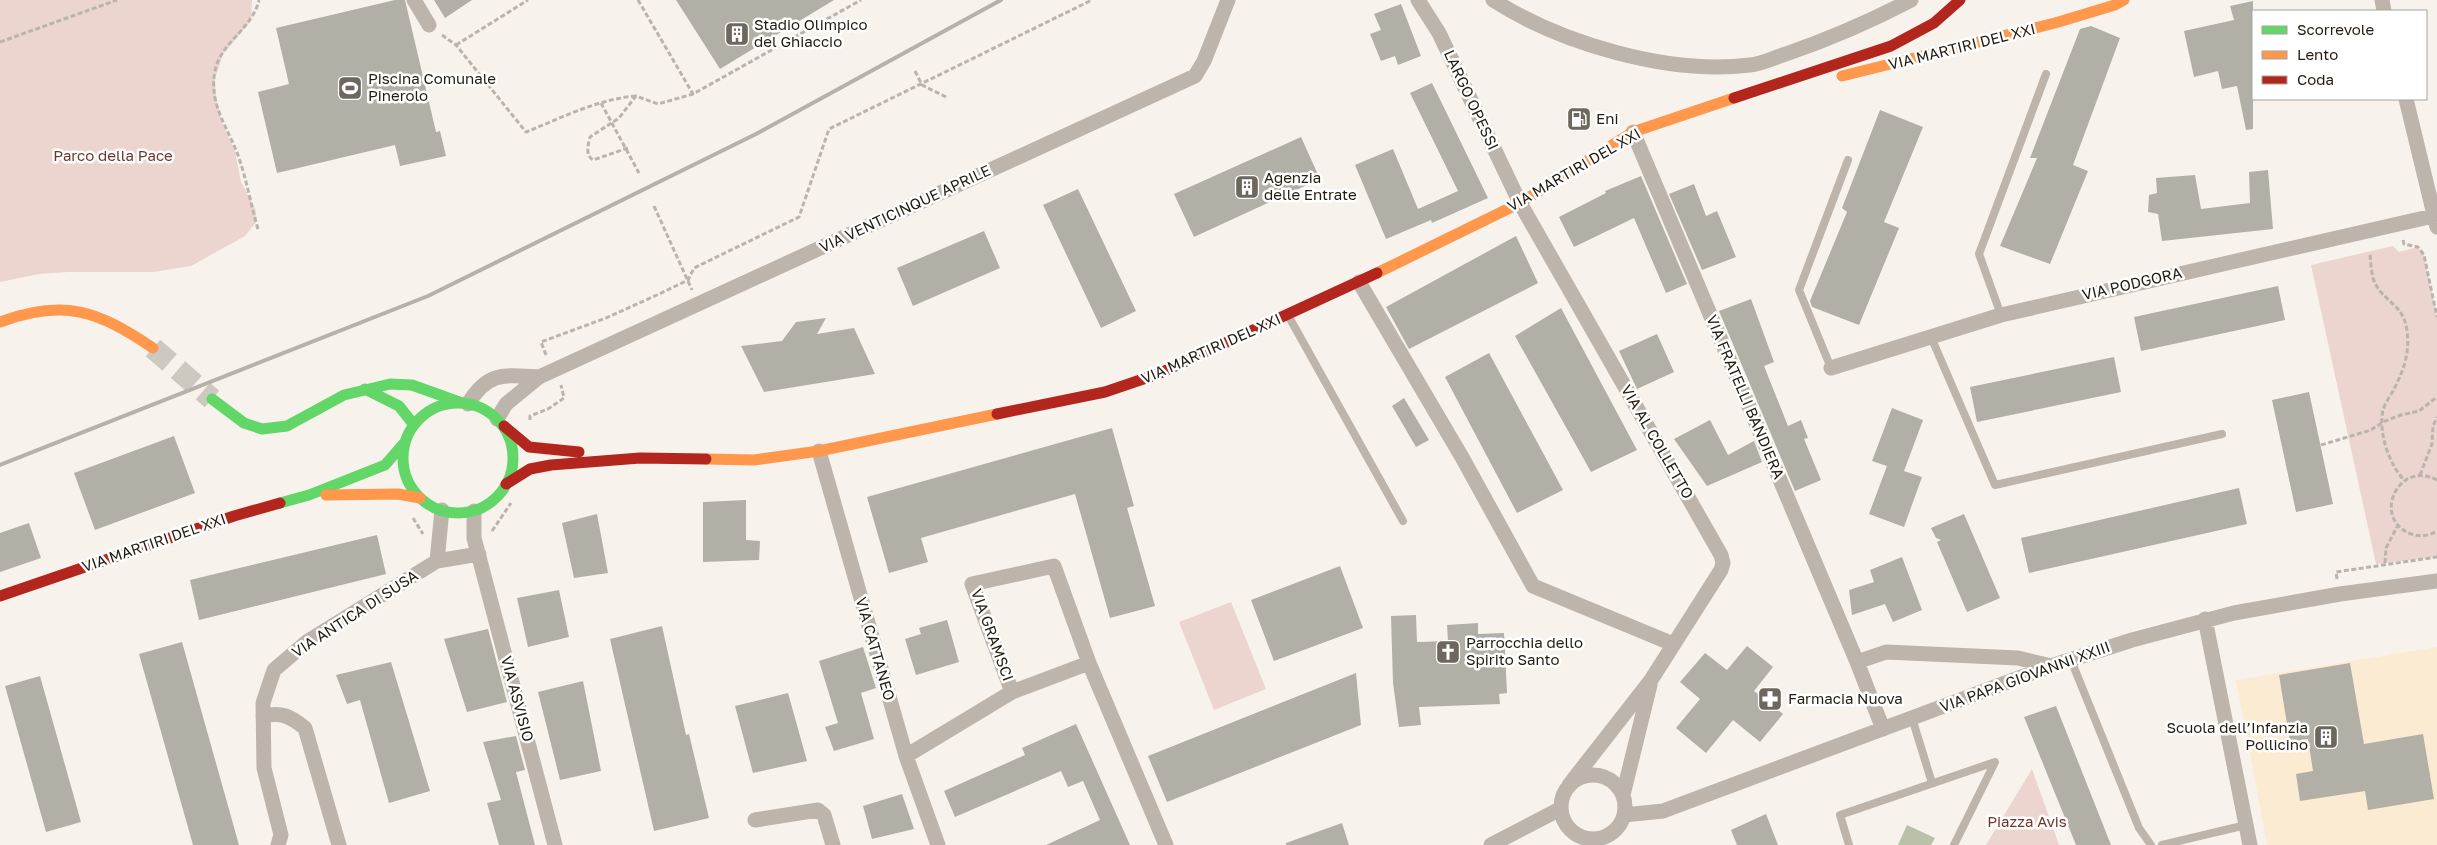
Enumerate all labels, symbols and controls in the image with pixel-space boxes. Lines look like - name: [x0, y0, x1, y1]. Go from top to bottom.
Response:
- legend: [2252, 10, 2427, 100]
- place label: Stadio Olimpico del Ghiaccio: [754, 15, 867, 50]
- street label: VIA MARTIRI DEL XXI: [1886, 19, 2037, 73]
- text: Scorrevole: [2297, 20, 2374, 38]
- building icon: Stadio Olimpico del Ghiaccio: [724, 21, 750, 47]
- text: Lento: [2297, 45, 2338, 63]
- street label: LARGO OPESSI: [1441, 47, 1503, 153]
- place label: Piscina Comunale Pinerolo: [368, 69, 496, 104]
- text: Coda: [2297, 70, 2334, 88]
- sports icon: Piscina Comunale Pinerolo: [337, 75, 363, 101]
- fuel station icon: Eni: [1566, 106, 1592, 132]
- place label: Eni: [1596, 109, 1618, 127]
- street label: VIA MARTIRI DEL XXI: [1504, 124, 1643, 215]
- park label: Parco della Pace: [53, 146, 173, 164]
- street label: VIA VENTICINQUE APRILE: [816, 160, 993, 256]
- place label: Agenzia delle Entrate: [1264, 168, 1357, 203]
- building icon: Agenzia delle Entrate: [1234, 174, 1260, 200]
- street label: VIA PODGORA: [2080, 263, 2183, 303]
- street label: VIA MARTIRI DEL XXI: [1138, 309, 1283, 387]
- street label: VIA FRATELLI BANDIERA: [1703, 312, 1789, 481]
- street label: VIA AL COLLETTO: [1618, 381, 1698, 502]
- street label: VIA MARTIRI DEL XXI: [79, 509, 228, 575]
- street label: VIA ANTICA DI SUSA: [288, 566, 421, 661]
- street label: VIA GRAMSCI: [968, 586, 1018, 683]
- street label: VIA CATTANEO: [853, 595, 899, 703]
- place label: Parrocchia dello Spirito Santo: [1466, 633, 1583, 668]
- street label: VIA PAPA GIOVANNI XXIII: [1937, 637, 2112, 715]
- church icon: Parrocchia dello Spirito Santo: [1435, 639, 1461, 665]
- street label: VIA ASVISIO: [498, 654, 538, 744]
- pharmacy icon: Farmacia Nuova: [1757, 686, 1783, 712]
- place label: Farmacia Nuova: [1788, 689, 1903, 707]
- place label: Scuola dell’Infanzia Pollicino: [2166, 718, 2308, 753]
- building icon: Scuola dell’Infanzia Pollicino: [2313, 724, 2339, 750]
- park label: Piazza Avis: [1987, 812, 2067, 830]

